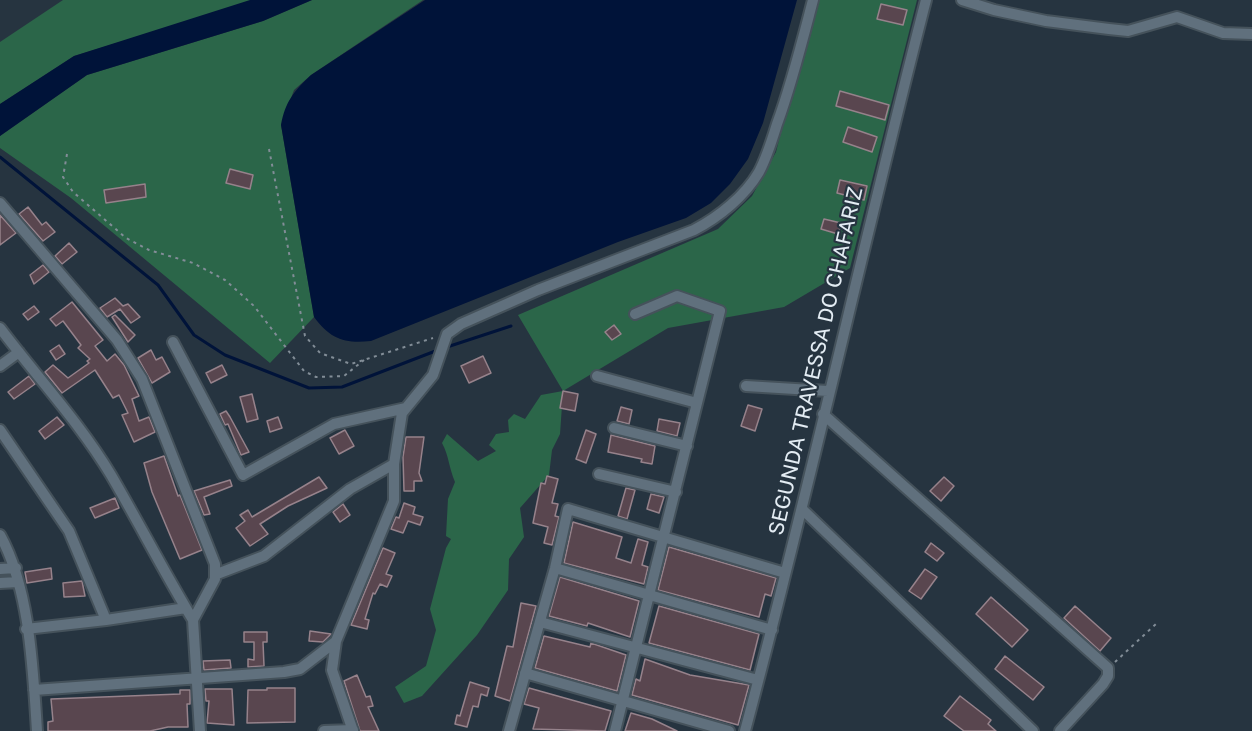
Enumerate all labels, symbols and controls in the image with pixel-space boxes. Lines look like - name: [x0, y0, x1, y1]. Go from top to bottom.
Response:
- street label: SEGUNDA TRAVESSA DO CHAFARIZ: [764, 184, 868, 538]

